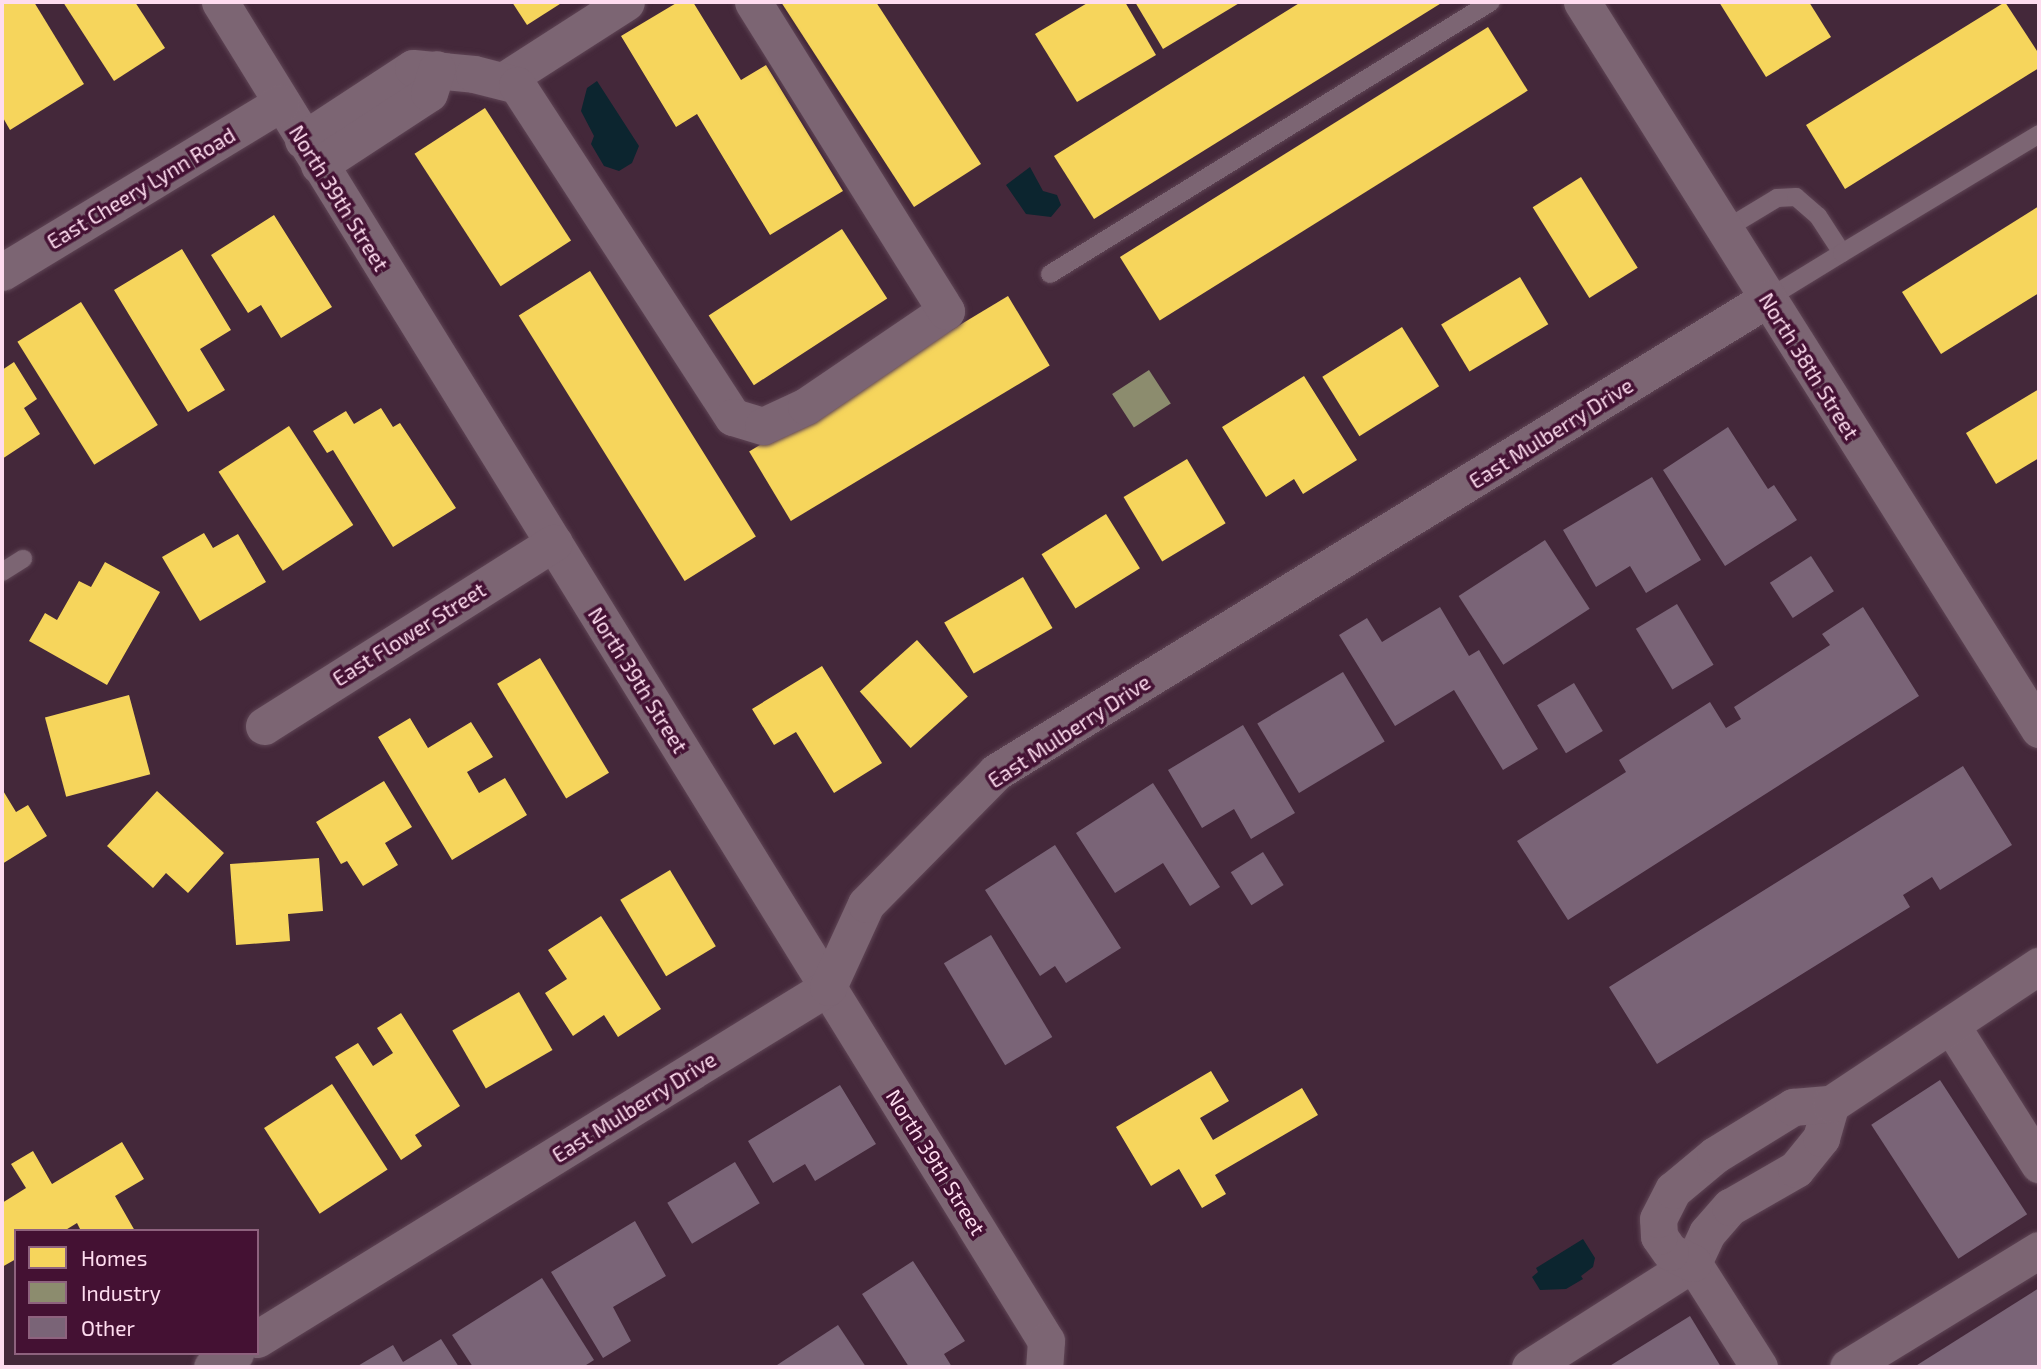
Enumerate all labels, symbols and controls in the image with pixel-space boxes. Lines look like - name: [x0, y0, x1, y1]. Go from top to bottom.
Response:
- street label: North 39th Street: [284, 121, 394, 275]
- street label: East Cheery Lynn Road: [42, 122, 240, 254]
- street label: North 38th Street: [1754, 288, 1864, 444]
- street label: East Mulberry Drive: [1464, 372, 1638, 494]
- street label: East Flower Street: [328, 577, 490, 691]
- street label: North 39th Street: [583, 603, 693, 757]
- street label: East Mulberry Drive: [983, 669, 1155, 793]
- street label: East Mulberry Drive: [547, 1046, 721, 1168]
- street label: North 39th Street: [881, 1085, 991, 1239]
- legend: [14, 1229, 259, 1355]
- text: Homes: [81, 1245, 147, 1270]
- text: Industry: [81, 1280, 161, 1305]
- text: Other: [81, 1315, 135, 1340]

